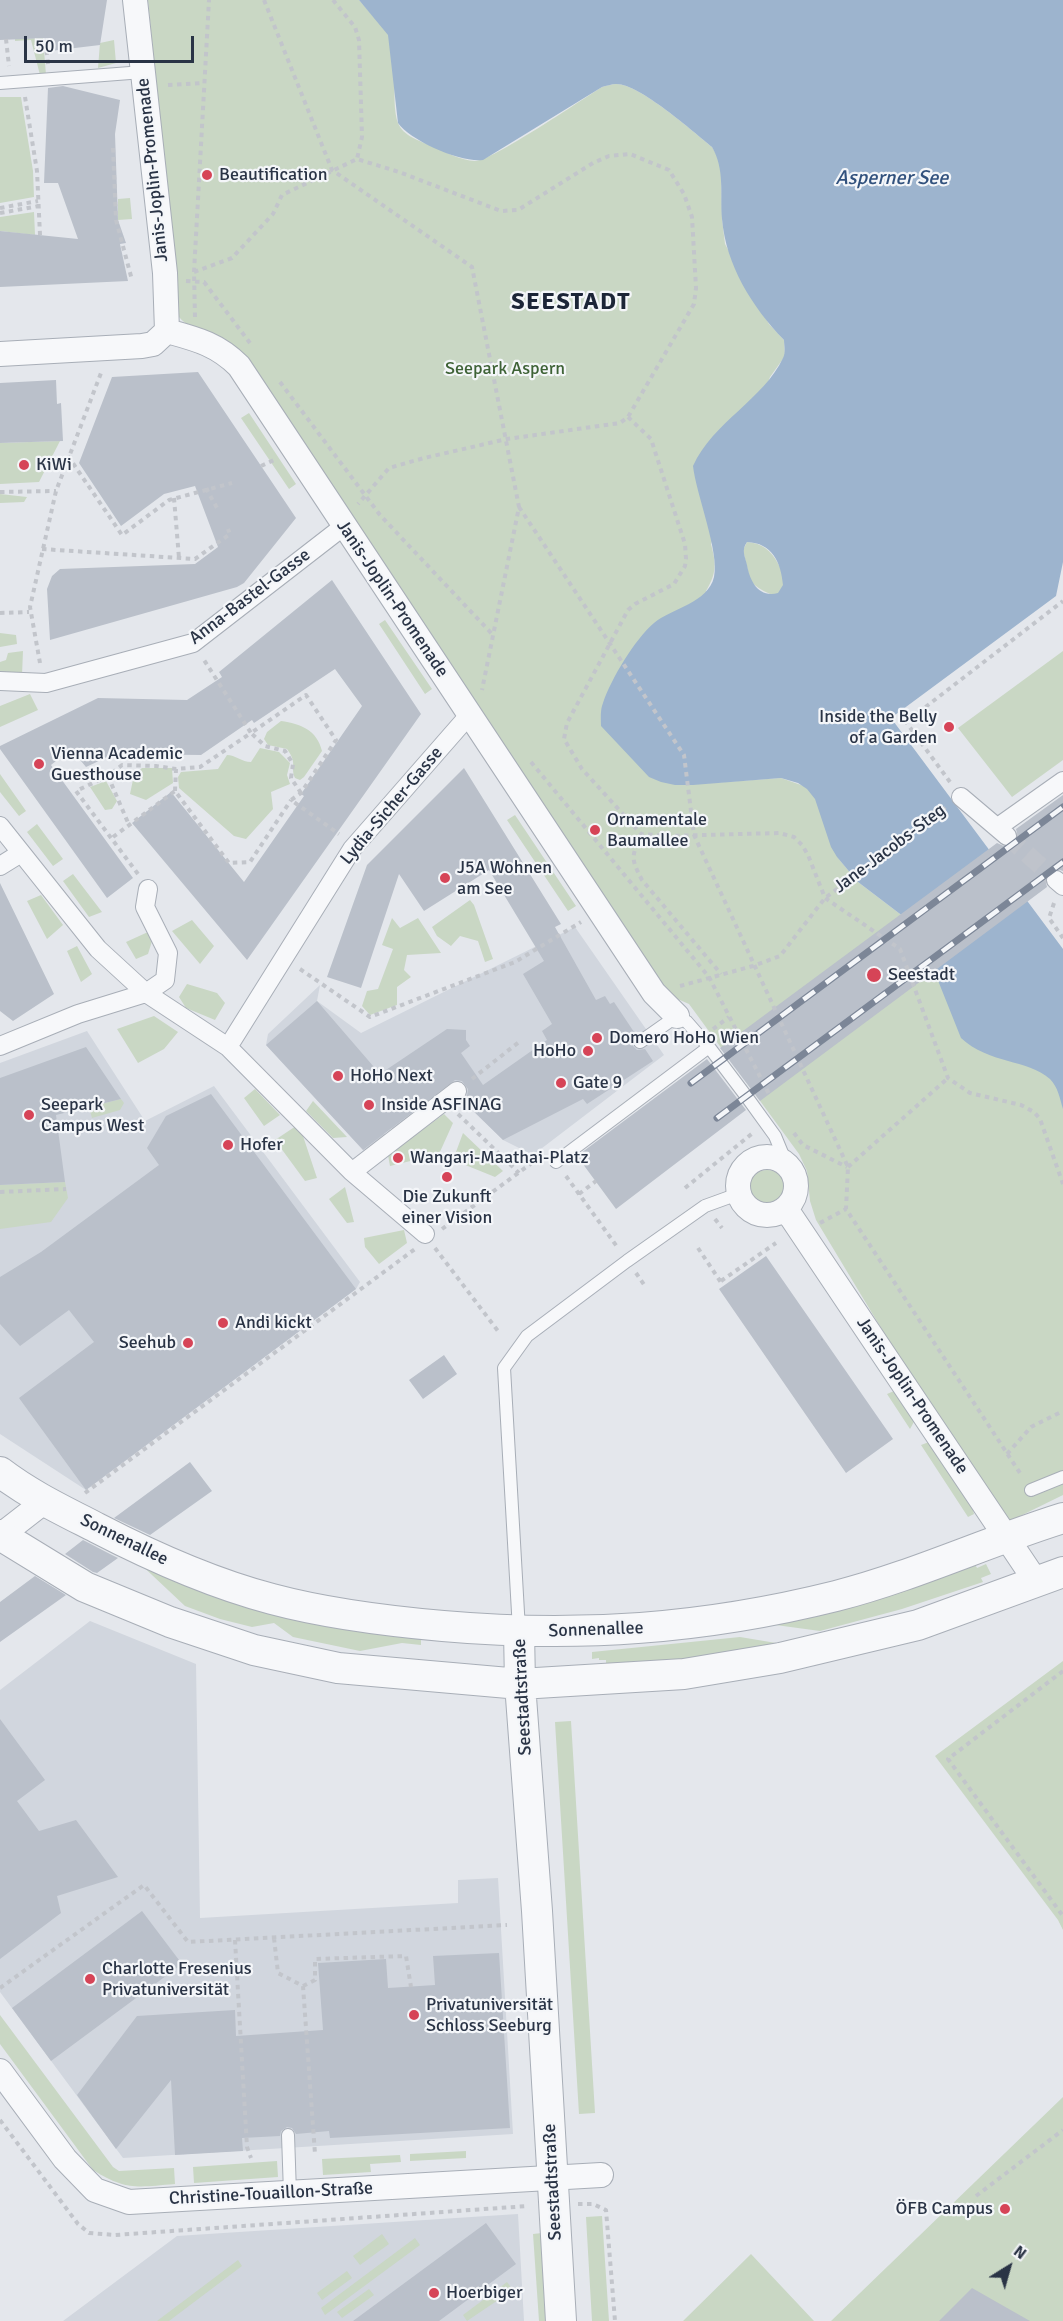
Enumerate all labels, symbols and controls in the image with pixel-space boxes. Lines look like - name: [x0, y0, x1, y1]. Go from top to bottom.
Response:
- scale bar: [27, 24, 196, 62]
- text: 50 m: [35, 35, 73, 57]
- street label: Janis-Joplin-Promenade: [133, 77, 173, 263]
- place label: Beautification: [219, 164, 327, 186]
- water label: Asperner See: [836, 167, 948, 191]
- marker: Beautification: [200, 168, 214, 182]
- district label: SEESTADT: [511, 289, 631, 317]
- park label: Seepark Aspern: [445, 358, 565, 380]
- place label: KiWi: [36, 454, 72, 476]
- marker: KiWi: [17, 458, 31, 472]
- street label: Janis-Joplin-Promenade: [331, 516, 453, 682]
- street label: Anna-Bastel-Gasse: [185, 544, 315, 650]
- place label: Inside the Belly of a Garden: [819, 706, 937, 748]
- marker: Inside the Belly of a Garden: [942, 720, 956, 734]
- place label: Vienna Academic Guesthouse: [51, 743, 183, 786]
- street label: Lydia-Sicher-Gasse: [336, 743, 448, 869]
- marker: Vienna Academic Guesthouse: [32, 757, 46, 771]
- street label: Jane-Jacobs-Steg: [830, 800, 950, 898]
- place label: Ornamentale Baumallee: [607, 809, 707, 852]
- marker: Ornamentale Baumallee: [588, 823, 602, 837]
- place label: J5A Wohnen am See: [457, 857, 552, 900]
- marker: J5A Wohnen am See: [438, 871, 452, 885]
- place label: Seestadt: [888, 964, 955, 986]
- marker: Seestadt: [865, 966, 883, 984]
- place label: Domero HoHo Wien: [609, 1027, 759, 1049]
- marker: Domero HoHo Wien: [590, 1031, 604, 1045]
- place label: HoHo: [533, 1040, 576, 1062]
- marker: HoHo: [581, 1044, 595, 1058]
- place label: HoHo Next: [350, 1065, 433, 1087]
- marker: HoHo Next: [331, 1069, 345, 1083]
- place label: Gate 9: [573, 1072, 622, 1094]
- marker: Gate 9: [554, 1076, 568, 1090]
- place label: Seepark Campus West: [41, 1094, 144, 1136]
- place label: Inside ASFINAG: [381, 1094, 502, 1116]
- marker: Inside ASFINAG: [362, 1098, 376, 1112]
- marker: Seepark Campus West: [22, 1108, 36, 1122]
- place label: Hofer: [240, 1134, 283, 1156]
- marker: Hofer: [221, 1138, 235, 1152]
- place label: Wangari-Maathai-Platz: [410, 1147, 588, 1169]
- marker: Wangari-Maathai-Platz: [391, 1151, 405, 1165]
- marker: Die Zukunft einer Vision: [440, 1170, 454, 1184]
- place label: Die Zukunft einer Vision: [402, 1186, 492, 1228]
- place label: Andi kickt: [235, 1312, 312, 1334]
- street label: Janis-Joplin-Promenade: [851, 1313, 973, 1479]
- marker: Andi kickt: [216, 1316, 230, 1330]
- place label: Seehub: [119, 1332, 176, 1354]
- marker: Seehub: [181, 1336, 195, 1350]
- street label: Sonnenallee: [76, 1509, 172, 1571]
- street label: Sonnenallee: [548, 1618, 644, 1642]
- street label: Seestadtstraße: [509, 1638, 537, 1756]
- place label: Charlotte Fresenius Privatuniversität: [102, 1958, 252, 2000]
- marker: Charlotte Fresenius Privatuniversität: [83, 1972, 97, 1986]
- place label: Privatuniversität Schloss Seeburg: [426, 1994, 553, 2036]
- marker: Privatuniversität Schloss Seeburg: [407, 2008, 421, 2022]
- street label: Seestadtstraße: [539, 2123, 567, 2241]
- street label: Christine-Touaillon-Straße: [168, 2178, 374, 2210]
- place label: ÖFB Campus: [895, 2198, 993, 2220]
- marker: ÖFB Campus: [998, 2202, 1012, 2216]
- north arrow: [979, 2237, 1039, 2297]
- text: N: [1009, 2241, 1030, 2264]
- place label: Hoerbiger: [446, 2282, 523, 2304]
- marker: Hoerbiger: [427, 2286, 441, 2300]

